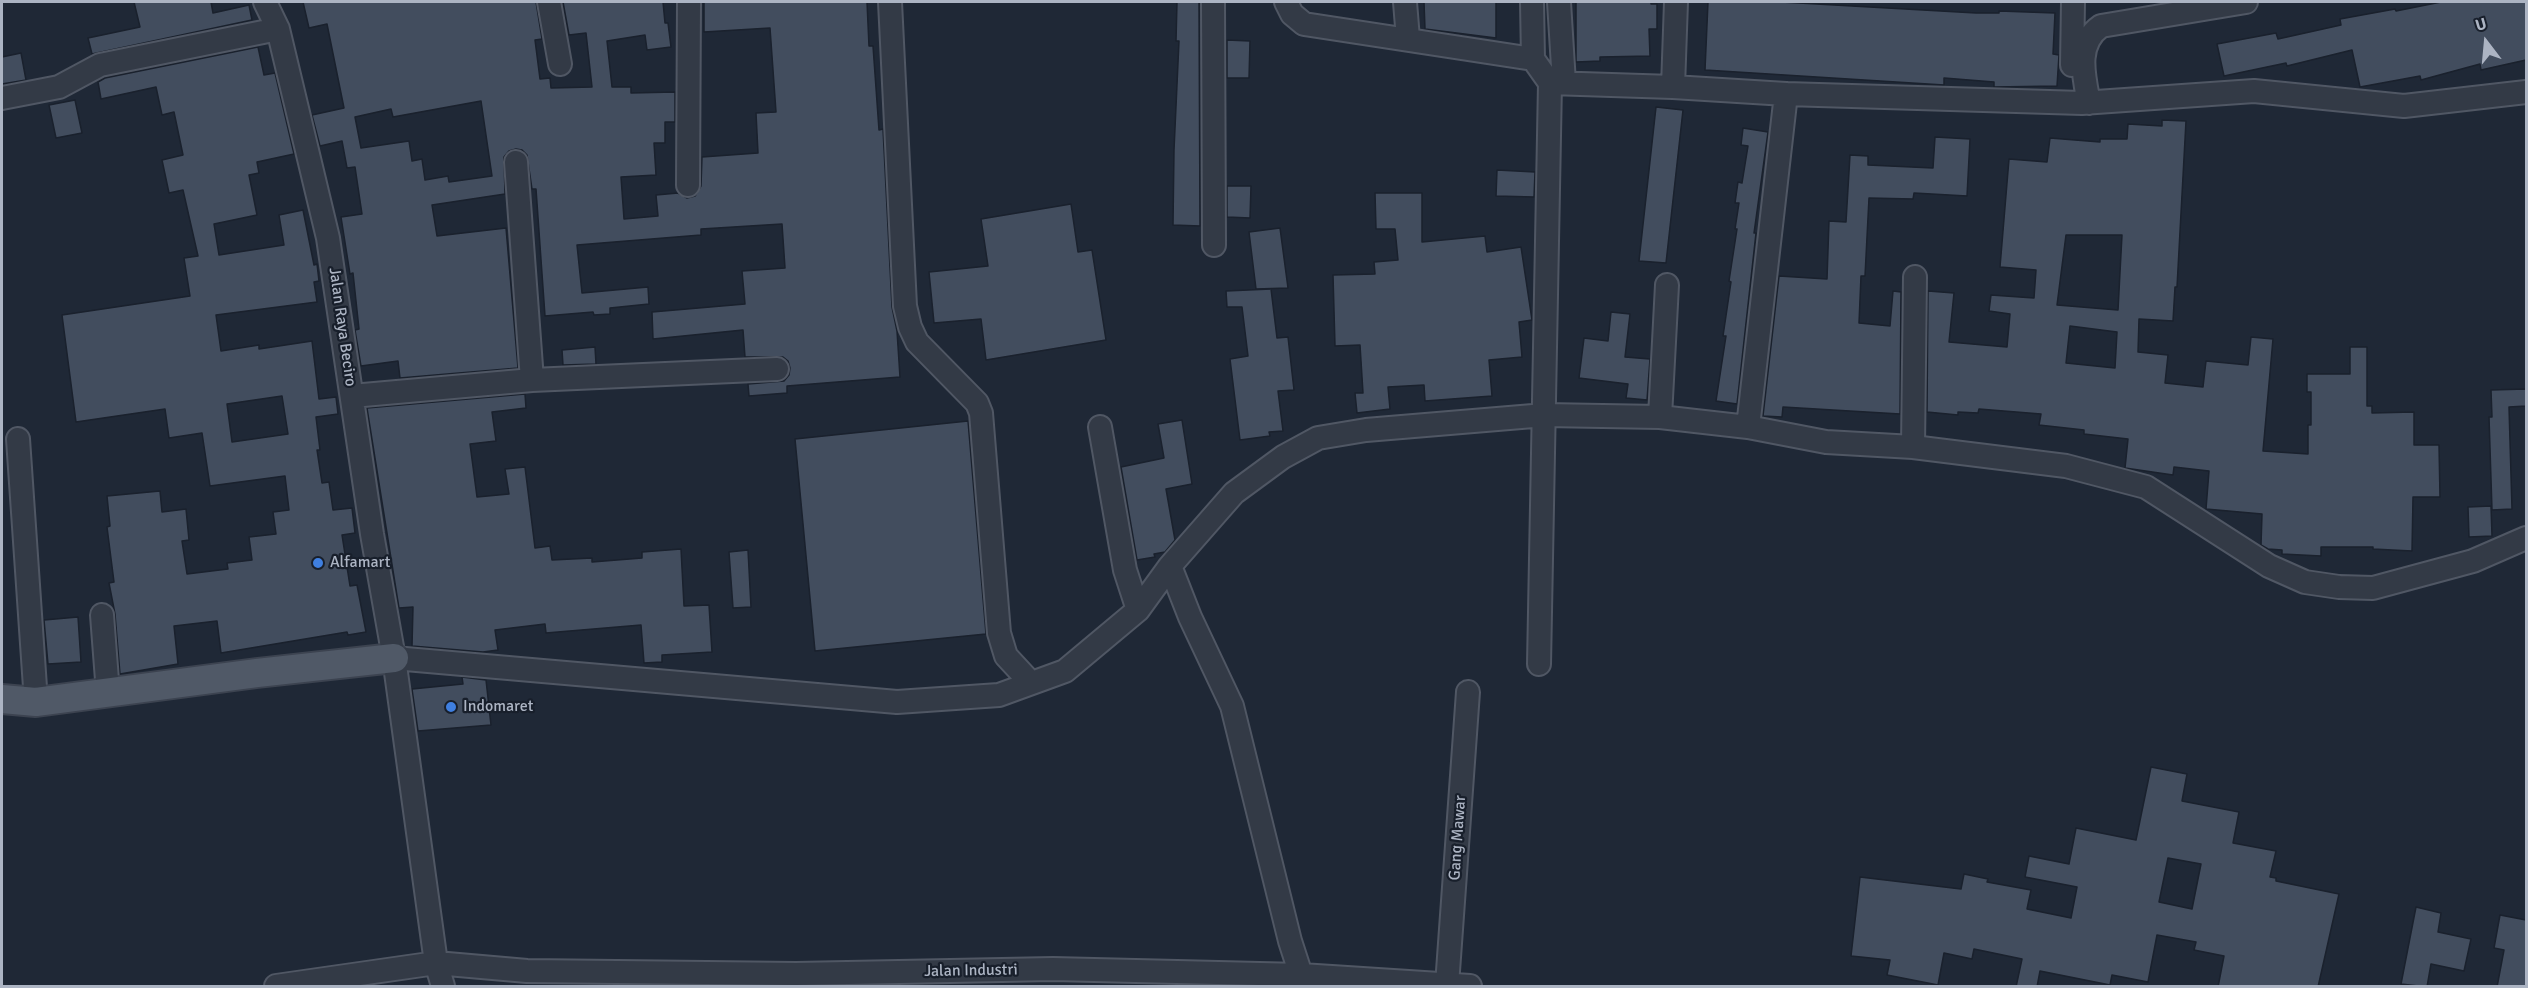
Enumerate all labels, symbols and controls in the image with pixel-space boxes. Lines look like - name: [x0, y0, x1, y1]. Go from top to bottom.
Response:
- north arrow: [2456, 12, 2516, 72]
- text: U: [2473, 14, 2489, 36]
- street label: Jalan Raya Beciro: [324, 266, 360, 388]
- place label: Alfamart: [330, 553, 390, 573]
- marker: Alfamart: [311, 556, 325, 570]
- place label: Indomaret: [463, 697, 533, 717]
- marker: Indomaret: [444, 700, 458, 714]
- street label: Gang Mawar: [1445, 795, 1471, 881]
- street label: Jalan Industri: [924, 961, 1018, 981]

